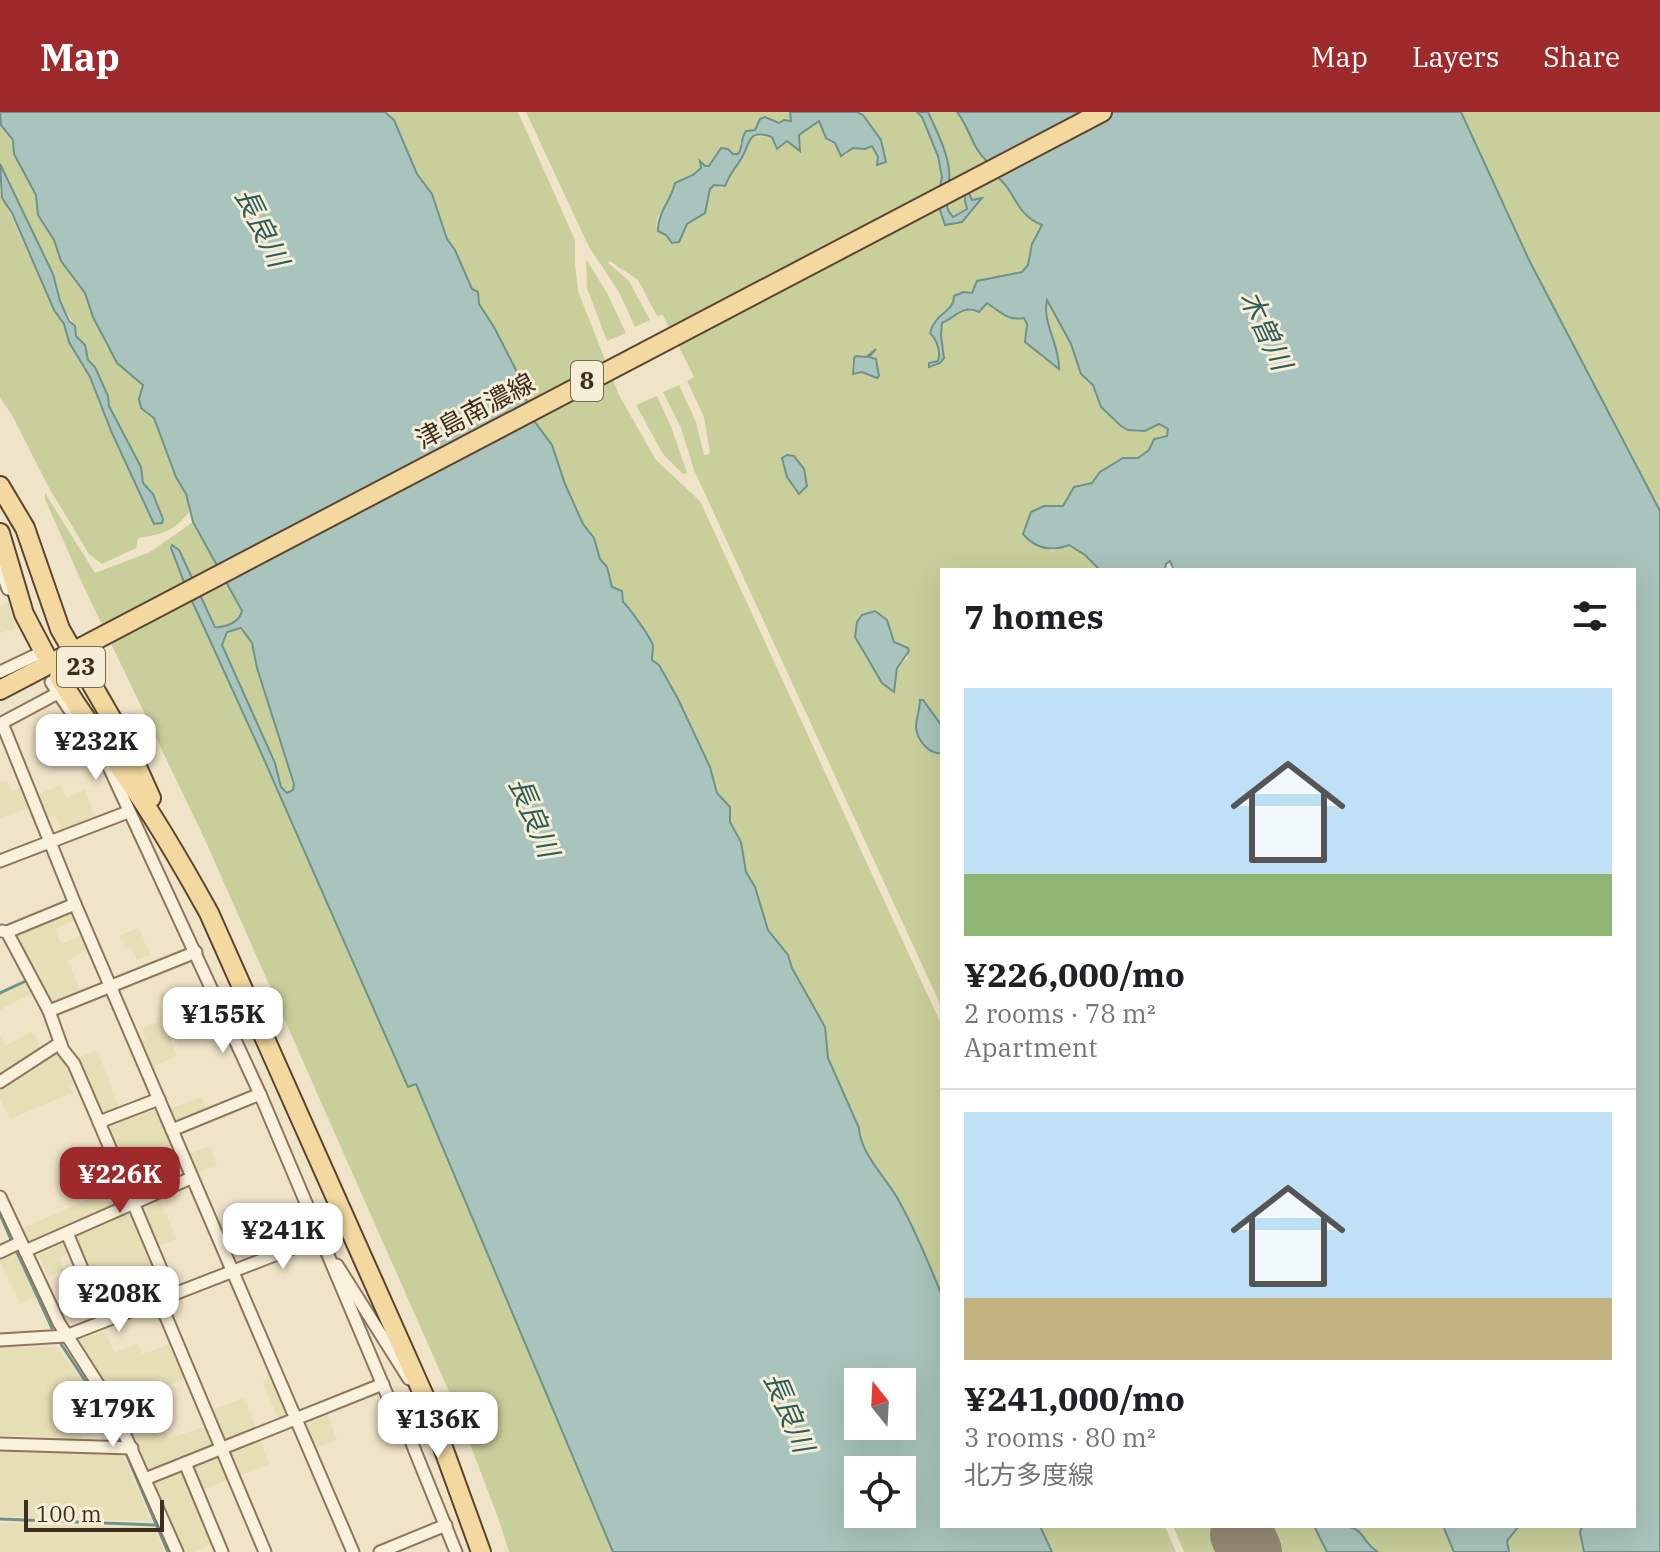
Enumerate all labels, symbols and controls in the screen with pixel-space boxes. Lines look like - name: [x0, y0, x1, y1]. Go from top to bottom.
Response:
- text: Map: [40, 32, 120, 81]
- text: Map: [1311, 38, 1368, 75]
- text: Layers: [1412, 38, 1499, 75]
- text: Share: [1543, 38, 1620, 75]
- water label: 長良川: [227, 181, 299, 275]
- water label: 木曽川: [1232, 284, 1302, 378]
- road number: 8: [571, 361, 603, 401]
- street label: 津島南濃線: [409, 365, 540, 456]
- text: 7 homes: [964, 594, 1104, 638]
- icon: filters: [1568, 594, 1612, 638]
- road number: 23: [57, 647, 105, 687]
- pin: ¥232K: [40, 714, 152, 782]
- text: ¥232K: [54, 723, 138, 757]
- icon: home: [1216, 740, 1360, 884]
- water label: 長良川: [501, 771, 569, 865]
- text: ¥226,000/mo: [964, 952, 1185, 996]
- pin: ¥155K: [167, 987, 279, 1055]
- text: ¥155K: [181, 996, 265, 1030]
- text: 2 rooms · 78 m²: [964, 996, 1156, 1030]
- text: Apartment: [964, 1030, 1097, 1064]
- pin: ¥226K: [64, 1147, 176, 1215]
- text: ¥226K: [78, 1156, 162, 1190]
- icon: home: [1216, 1164, 1360, 1308]
- pin: ¥241K: [227, 1203, 339, 1271]
- text: ¥241K: [241, 1212, 325, 1246]
- pin: ¥208K: [63, 1266, 175, 1334]
- text: ¥208K: [77, 1275, 161, 1309]
- water label: 長良川: [756, 1366, 824, 1460]
- north arrow: [844, 1368, 916, 1440]
- map controls: [844, 1368, 916, 1528]
- text: ¥241,000/mo: [964, 1376, 1185, 1420]
- pin: ¥179K: [57, 1381, 169, 1449]
- text: ¥179K: [71, 1390, 155, 1424]
- pin: ¥136K: [382, 1392, 494, 1460]
- text: ¥136K: [396, 1401, 480, 1435]
- text: 3 rooms · 80 m²: [964, 1420, 1156, 1454]
- button: locate: [844, 1456, 916, 1528]
- text: 北方多度線: [964, 1457, 1094, 1491]
- scale bar: [24, 1496, 164, 1532]
- text: 100 m: [36, 1499, 102, 1528]

